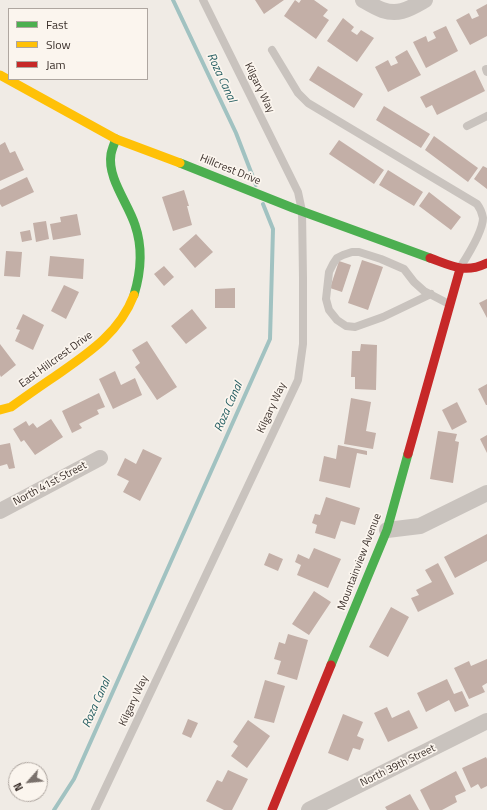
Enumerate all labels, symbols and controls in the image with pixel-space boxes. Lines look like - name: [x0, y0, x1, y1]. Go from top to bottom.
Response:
- legend: [8, 8, 148, 80]
- text: Fast: [46, 15, 68, 34]
- text: Slow: [46, 35, 71, 54]
- water label: Roza Canal: [203, 51, 239, 105]
- text: Jam: [46, 55, 66, 74]
- street label: Kilgary Way: [241, 61, 277, 115]
- street label: Hillcrest Drive: [198, 152, 262, 188]
- street label: East Hillcrest Drive: [17, 329, 95, 391]
- water label: Roza Canal: [212, 380, 246, 434]
- street label: Kilgary Way: [255, 381, 289, 435]
- street label: North 41st Street: [11, 459, 89, 509]
- street label: Mountainview Avenue: [335, 512, 385, 612]
- street label: Kilgary Way: [117, 674, 151, 728]
- water label: Roza Canal: [80, 676, 114, 730]
- street label: North 39th Street: [358, 742, 438, 790]
- north arrow: [8, 762, 48, 802]
- text: N: [9, 780, 27, 794]

